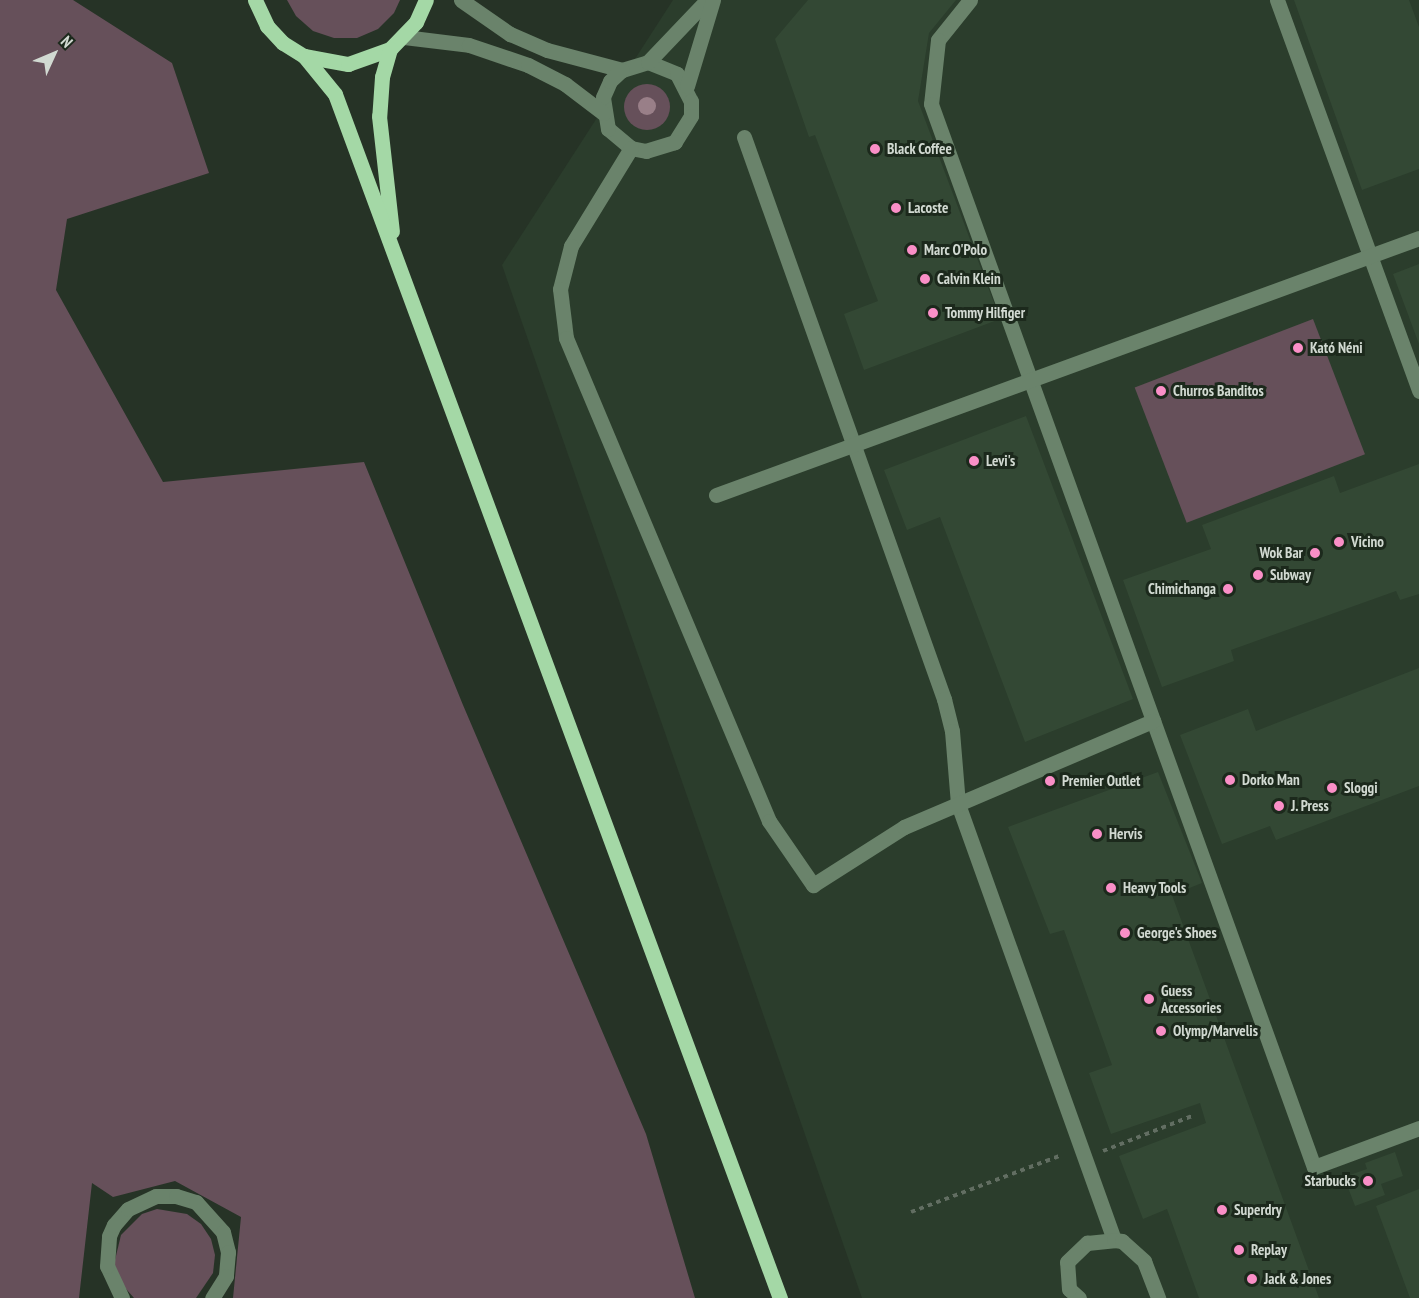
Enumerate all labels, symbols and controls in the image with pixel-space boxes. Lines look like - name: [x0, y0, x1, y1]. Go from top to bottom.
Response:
- north arrow: [24, 24, 84, 84]
- text: N: [57, 31, 77, 52]
- place label: Black Coffee: [887, 140, 952, 158]
- marker: Black Coffee: [868, 142, 882, 156]
- place label: Lacoste: [908, 199, 948, 217]
- marker: Lacoste: [889, 201, 903, 215]
- place label: Marc O'Polo: [924, 241, 988, 259]
- marker: Marc O'Polo: [905, 243, 919, 257]
- place label: Calvin Klein: [937, 270, 1001, 288]
- marker: Calvin Klein: [918, 272, 932, 286]
- place label: Tommy Hilfiger: [945, 304, 1026, 322]
- marker: Tommy Hilfiger: [926, 306, 940, 320]
- place label: Kató Néni: [1310, 339, 1363, 357]
- marker: Kató Néni: [1291, 341, 1305, 355]
- place label: Churros Banditos: [1173, 382, 1264, 400]
- marker: Churros Banditos: [1154, 384, 1168, 398]
- place label: Levi's: [986, 452, 1015, 470]
- marker: Levi's: [967, 454, 981, 468]
- place label: Vicino: [1351, 533, 1384, 551]
- marker: Vicino: [1332, 535, 1346, 549]
- place label: Wok Bar: [1259, 544, 1303, 562]
- marker: Wok Bar: [1308, 546, 1322, 560]
- place label: Subway: [1270, 566, 1311, 584]
- marker: Subway: [1251, 568, 1265, 582]
- place label: Chimichanga: [1148, 580, 1216, 598]
- marker: Chimichanga: [1221, 582, 1235, 596]
- place label: Dorko Man: [1242, 771, 1300, 789]
- place label: Premier Outlet: [1062, 772, 1141, 790]
- marker: Dorko Man: [1223, 773, 1237, 787]
- marker: Premier Outlet: [1043, 774, 1057, 788]
- place label: Sloggi: [1344, 779, 1378, 797]
- marker: Sloggi: [1325, 781, 1339, 795]
- place label: J. Press: [1291, 797, 1330, 815]
- marker: J. Press: [1272, 799, 1286, 813]
- place label: Hervis: [1109, 825, 1142, 843]
- marker: Hervis: [1090, 827, 1104, 841]
- place label: Heavy Tools: [1123, 879, 1187, 897]
- marker: Heavy Tools: [1104, 881, 1118, 895]
- place label: George's Shoes: [1137, 924, 1217, 942]
- marker: George's Shoes: [1118, 926, 1132, 940]
- place label: Guess Accessories: [1161, 981, 1221, 1016]
- marker: Guess Accessories: [1142, 992, 1156, 1006]
- place label: Olymp/Marvelis: [1173, 1022, 1258, 1040]
- marker: Olymp/Marvelis: [1154, 1024, 1168, 1038]
- place label: Starbucks: [1304, 1172, 1356, 1190]
- marker: Starbucks: [1361, 1174, 1375, 1188]
- place label: Superdry: [1234, 1201, 1282, 1219]
- marker: Superdry: [1215, 1203, 1229, 1217]
- place label: Replay: [1251, 1241, 1287, 1259]
- marker: Replay: [1232, 1243, 1246, 1257]
- place label: Jack & Jones: [1264, 1270, 1332, 1288]
- marker: Jack & Jones: [1245, 1272, 1259, 1286]

